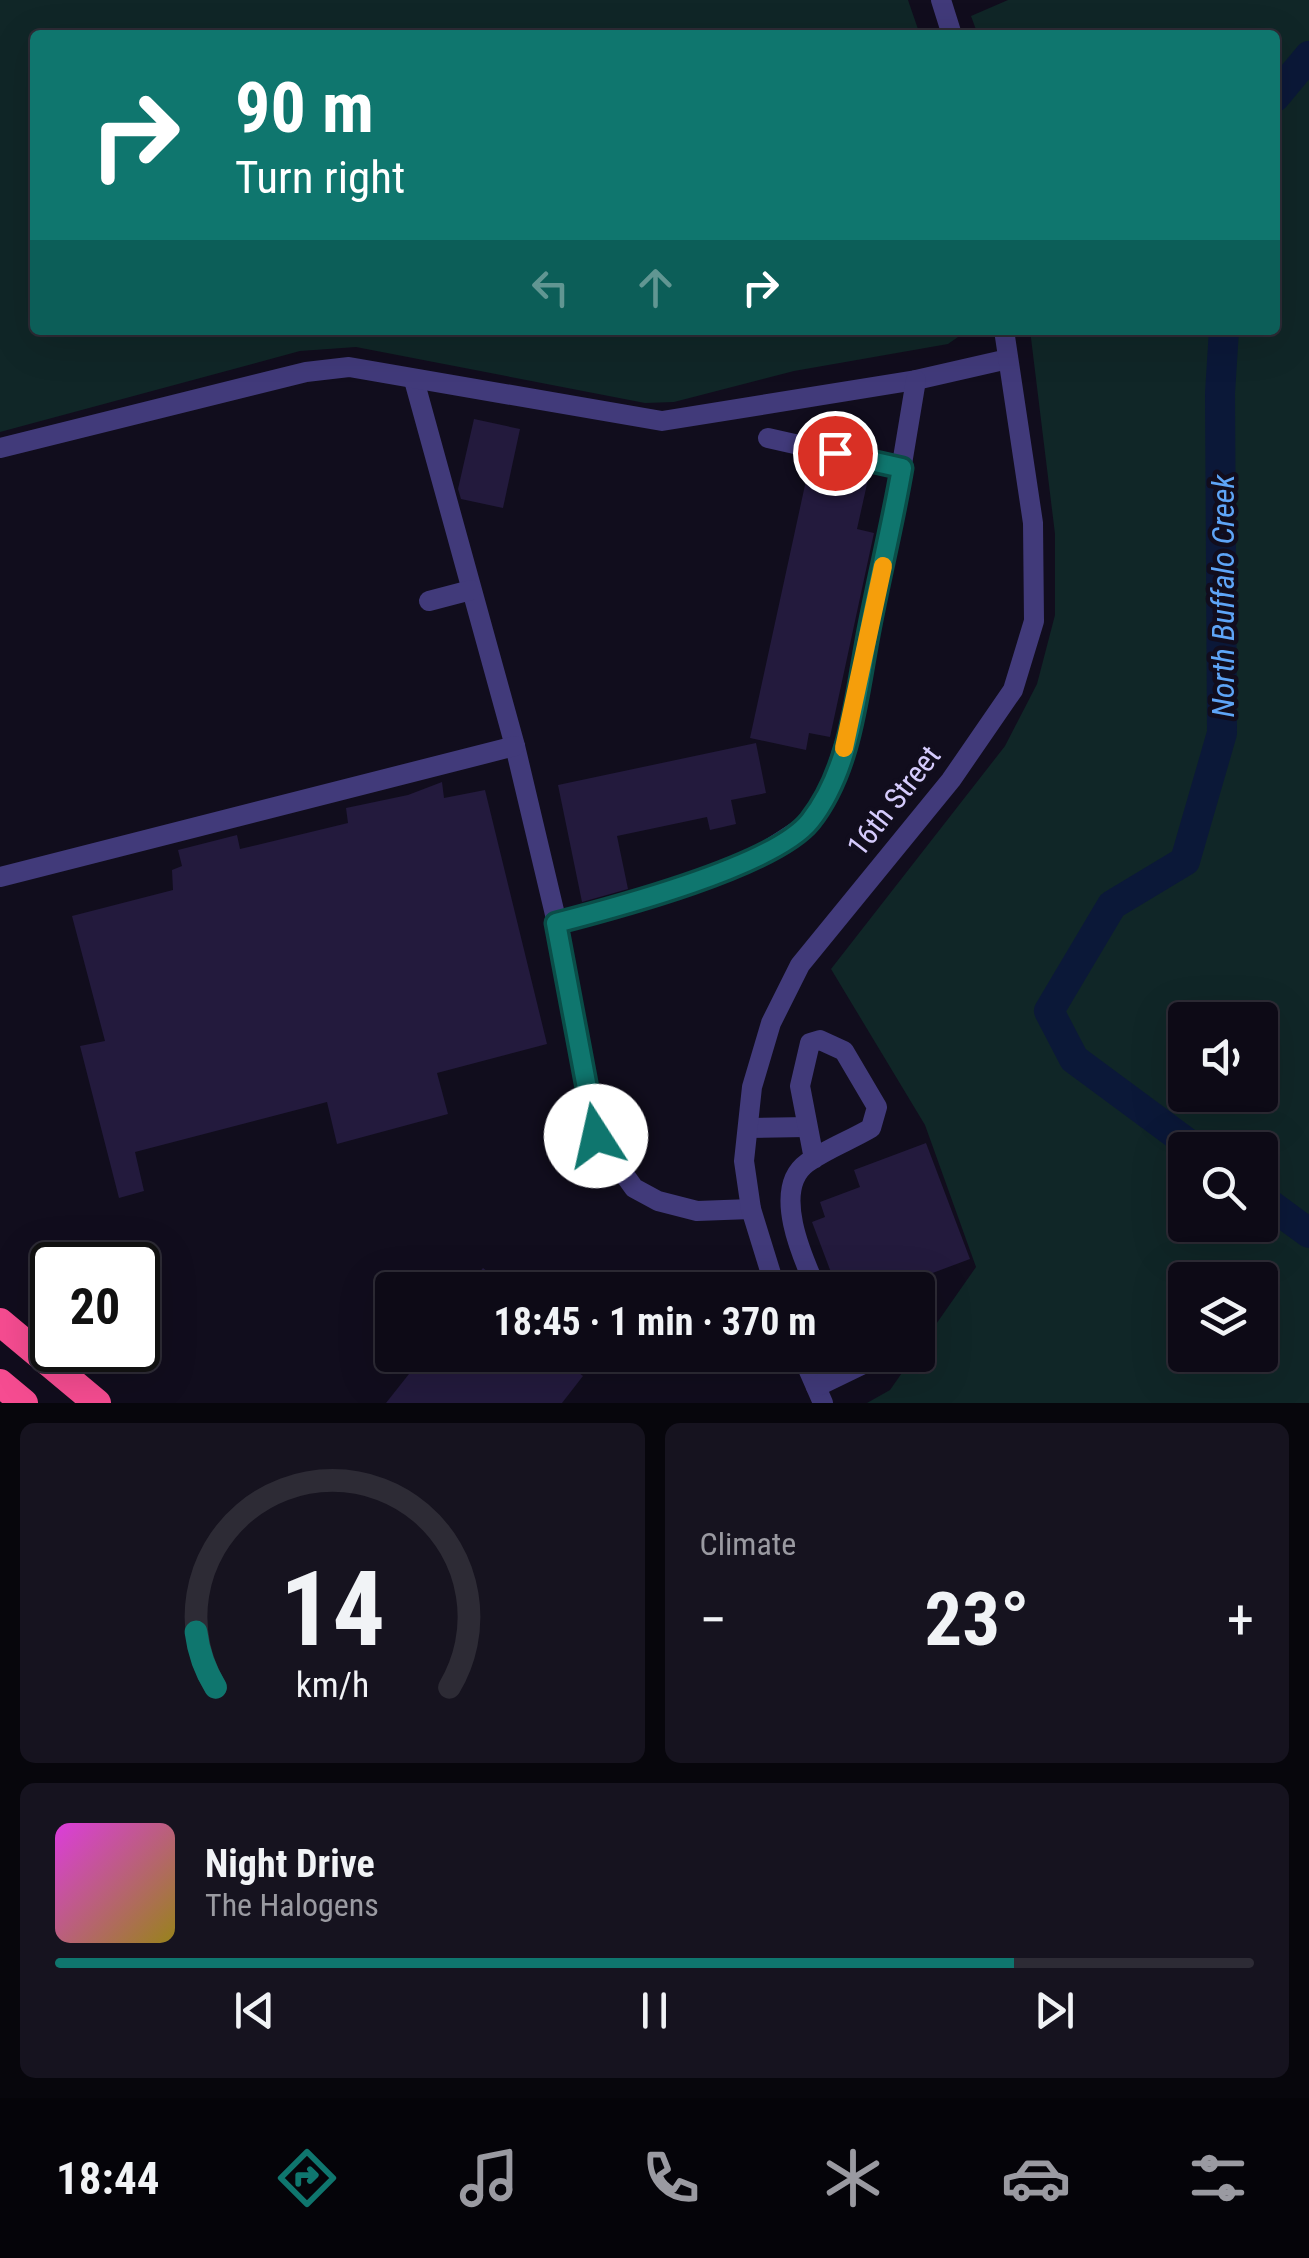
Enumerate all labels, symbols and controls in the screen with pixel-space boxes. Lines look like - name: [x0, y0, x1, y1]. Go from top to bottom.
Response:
- text: 90 m: [235, 67, 374, 149]
- icon: right: [70, 70, 200, 200]
- text: Turn right: [235, 151, 405, 204]
- icon: left: [523, 260, 578, 315]
- icon: ahead: [628, 260, 683, 315]
- icon: right: [733, 260, 788, 315]
- pin: [793, 411, 878, 496]
- icon: arrive: [808, 426, 863, 481]
- water label: North Buffalo Creek: [1204, 474, 1242, 717]
- street label: 16th Street: [840, 739, 947, 863]
- map controls: [1168, 1002, 1278, 1372]
- button: sound: [1168, 1002, 1278, 1112]
- position arrow: [544, 1084, 648, 1188]
- button: search: [1168, 1132, 1278, 1242]
- speed limit sign: 20: [30, 1242, 160, 1372]
- button: layers: [1168, 1262, 1278, 1372]
- text: 18:45 · 1 min · 370 m: [494, 1300, 816, 1344]
- text: Climate: [700, 1525, 796, 1563]
- text: 14: [280, 1549, 385, 1670]
- text: 23°: [924, 1575, 1029, 1663]
- text: −: [700, 1588, 727, 1652]
- text: +: [1227, 1588, 1254, 1652]
- text: km/h: [295, 1664, 369, 1706]
- text: Night Drive: [205, 1842, 375, 1886]
- text: The Halogens: [205, 1886, 379, 1924]
- icon: previous: [227, 1983, 282, 2038]
- icon: pause: [627, 1983, 682, 2038]
- icon: next: [1027, 1983, 1082, 2038]
- icon: directions: [272, 2143, 342, 2213]
- icon: music: [454, 2143, 524, 2213]
- icon: phone: [636, 2143, 706, 2213]
- icon: climate: [818, 2143, 888, 2213]
- icon: car: [1001, 2143, 1071, 2213]
- icon: filters: [1183, 2143, 1253, 2213]
- text: 18:44: [56, 2152, 159, 2205]

